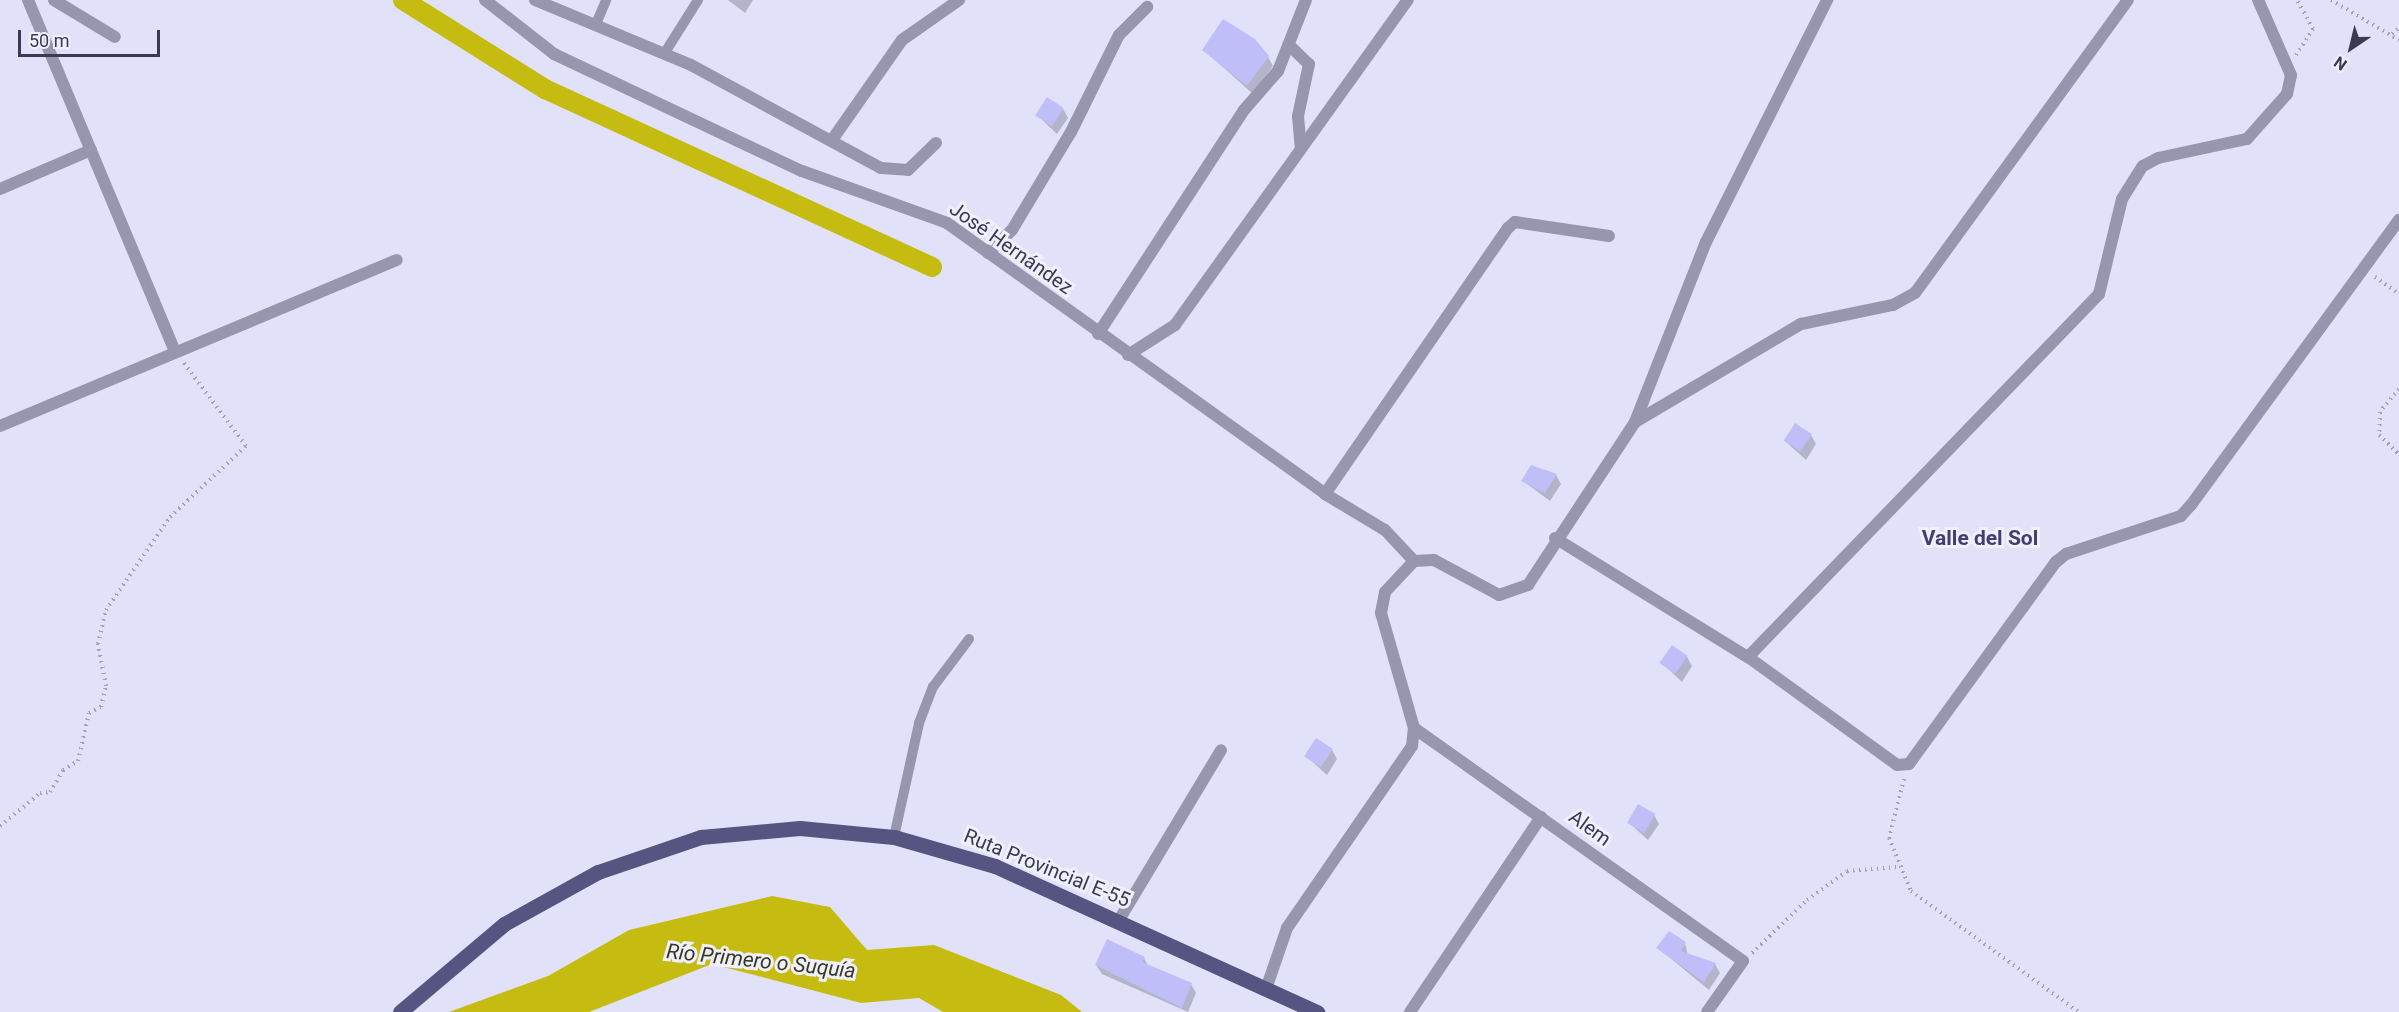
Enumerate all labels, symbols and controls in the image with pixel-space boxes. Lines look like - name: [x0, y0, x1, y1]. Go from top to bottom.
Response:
- scale bar: [21, 18, 164, 56]
- north arrow: [2321, 18, 2381, 78]
- text: 50 m: [29, 30, 69, 51]
- text: N: [2330, 52, 2350, 74]
- street label: José Hernández: [945, 197, 1077, 299]
- district label: Valle del Sol: [1922, 525, 2038, 551]
- street label: Alem: [1564, 805, 1616, 851]
- street label: Ruta Provincial E-55: [960, 824, 1134, 912]
- water label: Río Primero o Suquía: [665, 939, 857, 983]

